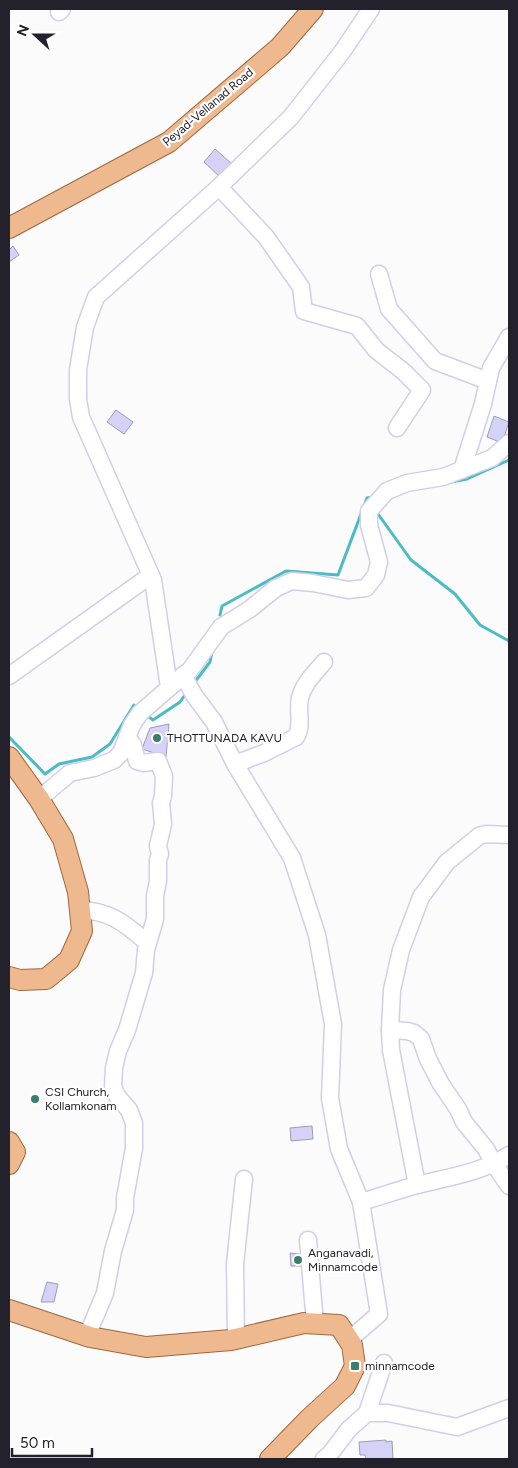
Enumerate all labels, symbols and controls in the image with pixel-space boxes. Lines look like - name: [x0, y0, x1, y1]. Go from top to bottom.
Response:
- north arrow: [10, 10, 60, 60]
- text: N: [13, 22, 33, 39]
- street label: Peyad-Vellanad Road: [160, 65, 256, 149]
- place label: THOTTUNADA KAVU: [167, 731, 282, 745]
- marker: THOTTUNADA KAVU: [151, 732, 163, 744]
- place label: CSI Church, Kollamkonam: [45, 1085, 116, 1113]
- marker: CSI Church, Kollamkonam: [29, 1093, 41, 1105]
- place label: Anganavadi, Minnamcode: [308, 1246, 378, 1274]
- marker: Anganavadi, Minnamcode: [292, 1254, 304, 1266]
- place label: minnamcode: [365, 1359, 435, 1373]
- marker: minnamcode: [349, 1360, 361, 1372]
- scale bar: [12, 1426, 92, 1458]
- text: 50 m: [20, 1434, 55, 1452]

